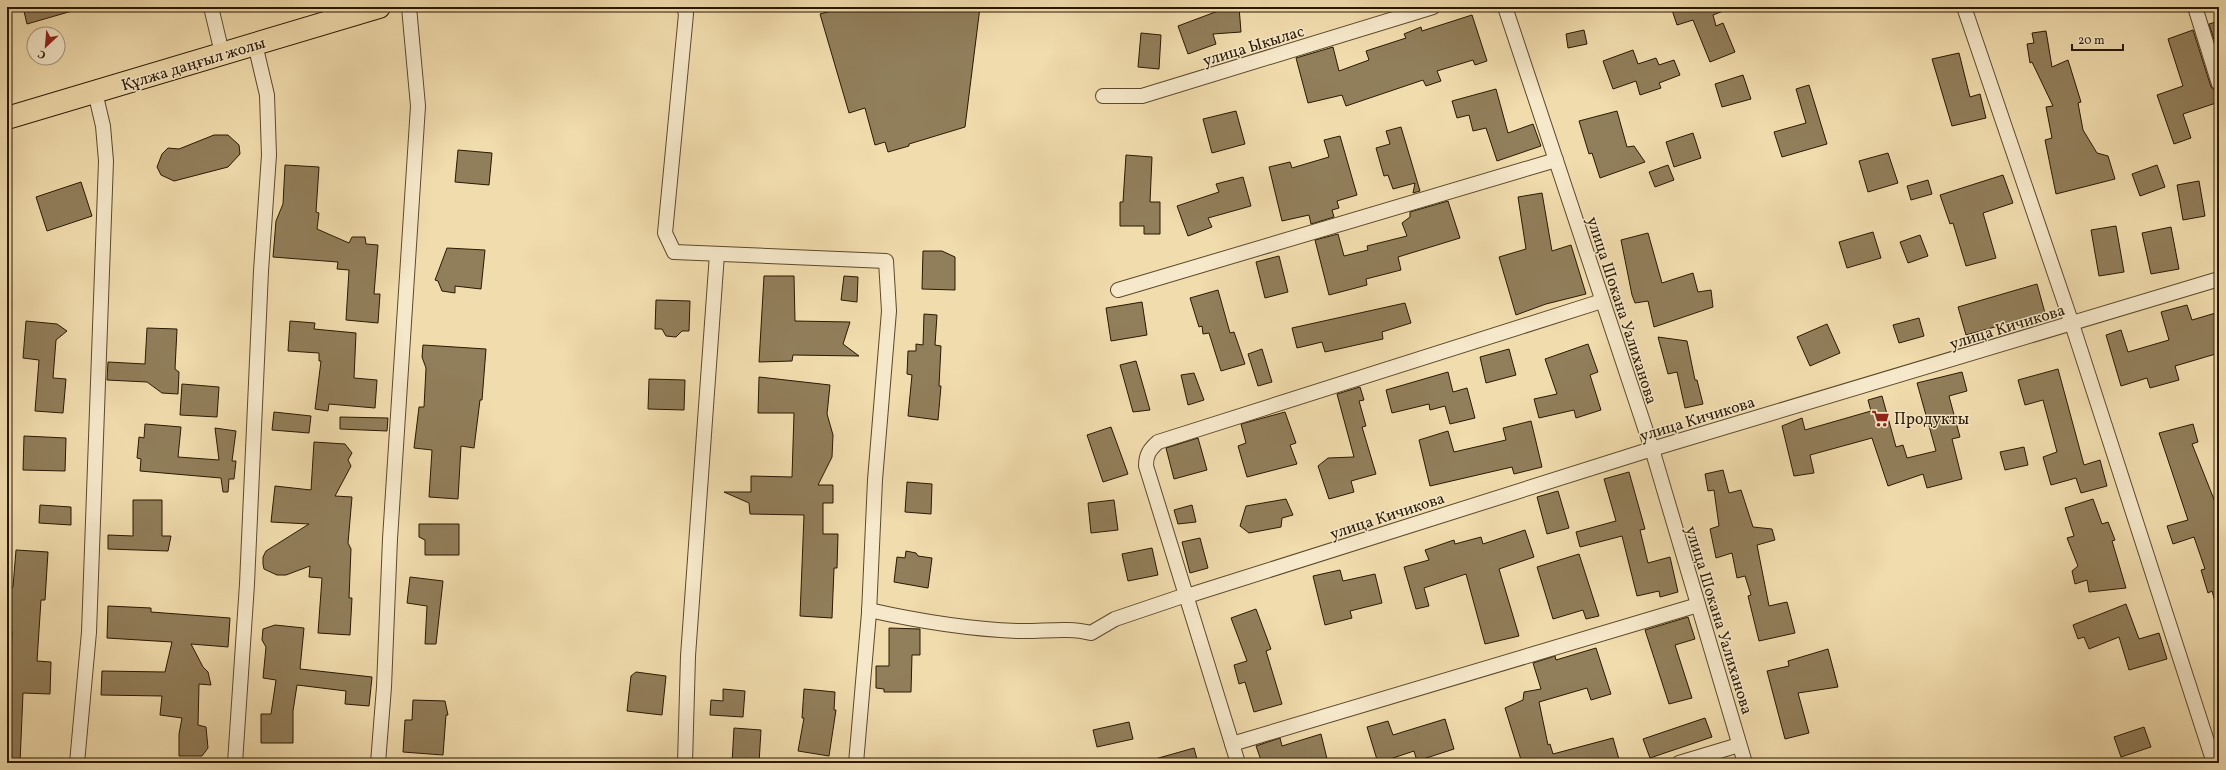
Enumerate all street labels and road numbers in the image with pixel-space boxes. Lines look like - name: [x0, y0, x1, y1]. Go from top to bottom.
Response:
- street label: улица Ыкылас: [1200, 21, 1307, 73]
- street label: Құлжа даңғыл жолы: [119, 33, 268, 97]
- street label: улица Шокана Уалиханова: [1580, 214, 1662, 407]
- street label: улица Кичикова: [1947, 300, 2068, 356]
- street label: улица Кичикова: [1637, 392, 1758, 448]
- street label: улица Кичикова: [1327, 488, 1448, 546]
- street label: улица Шокана Уалиханова: [1679, 524, 1757, 717]

